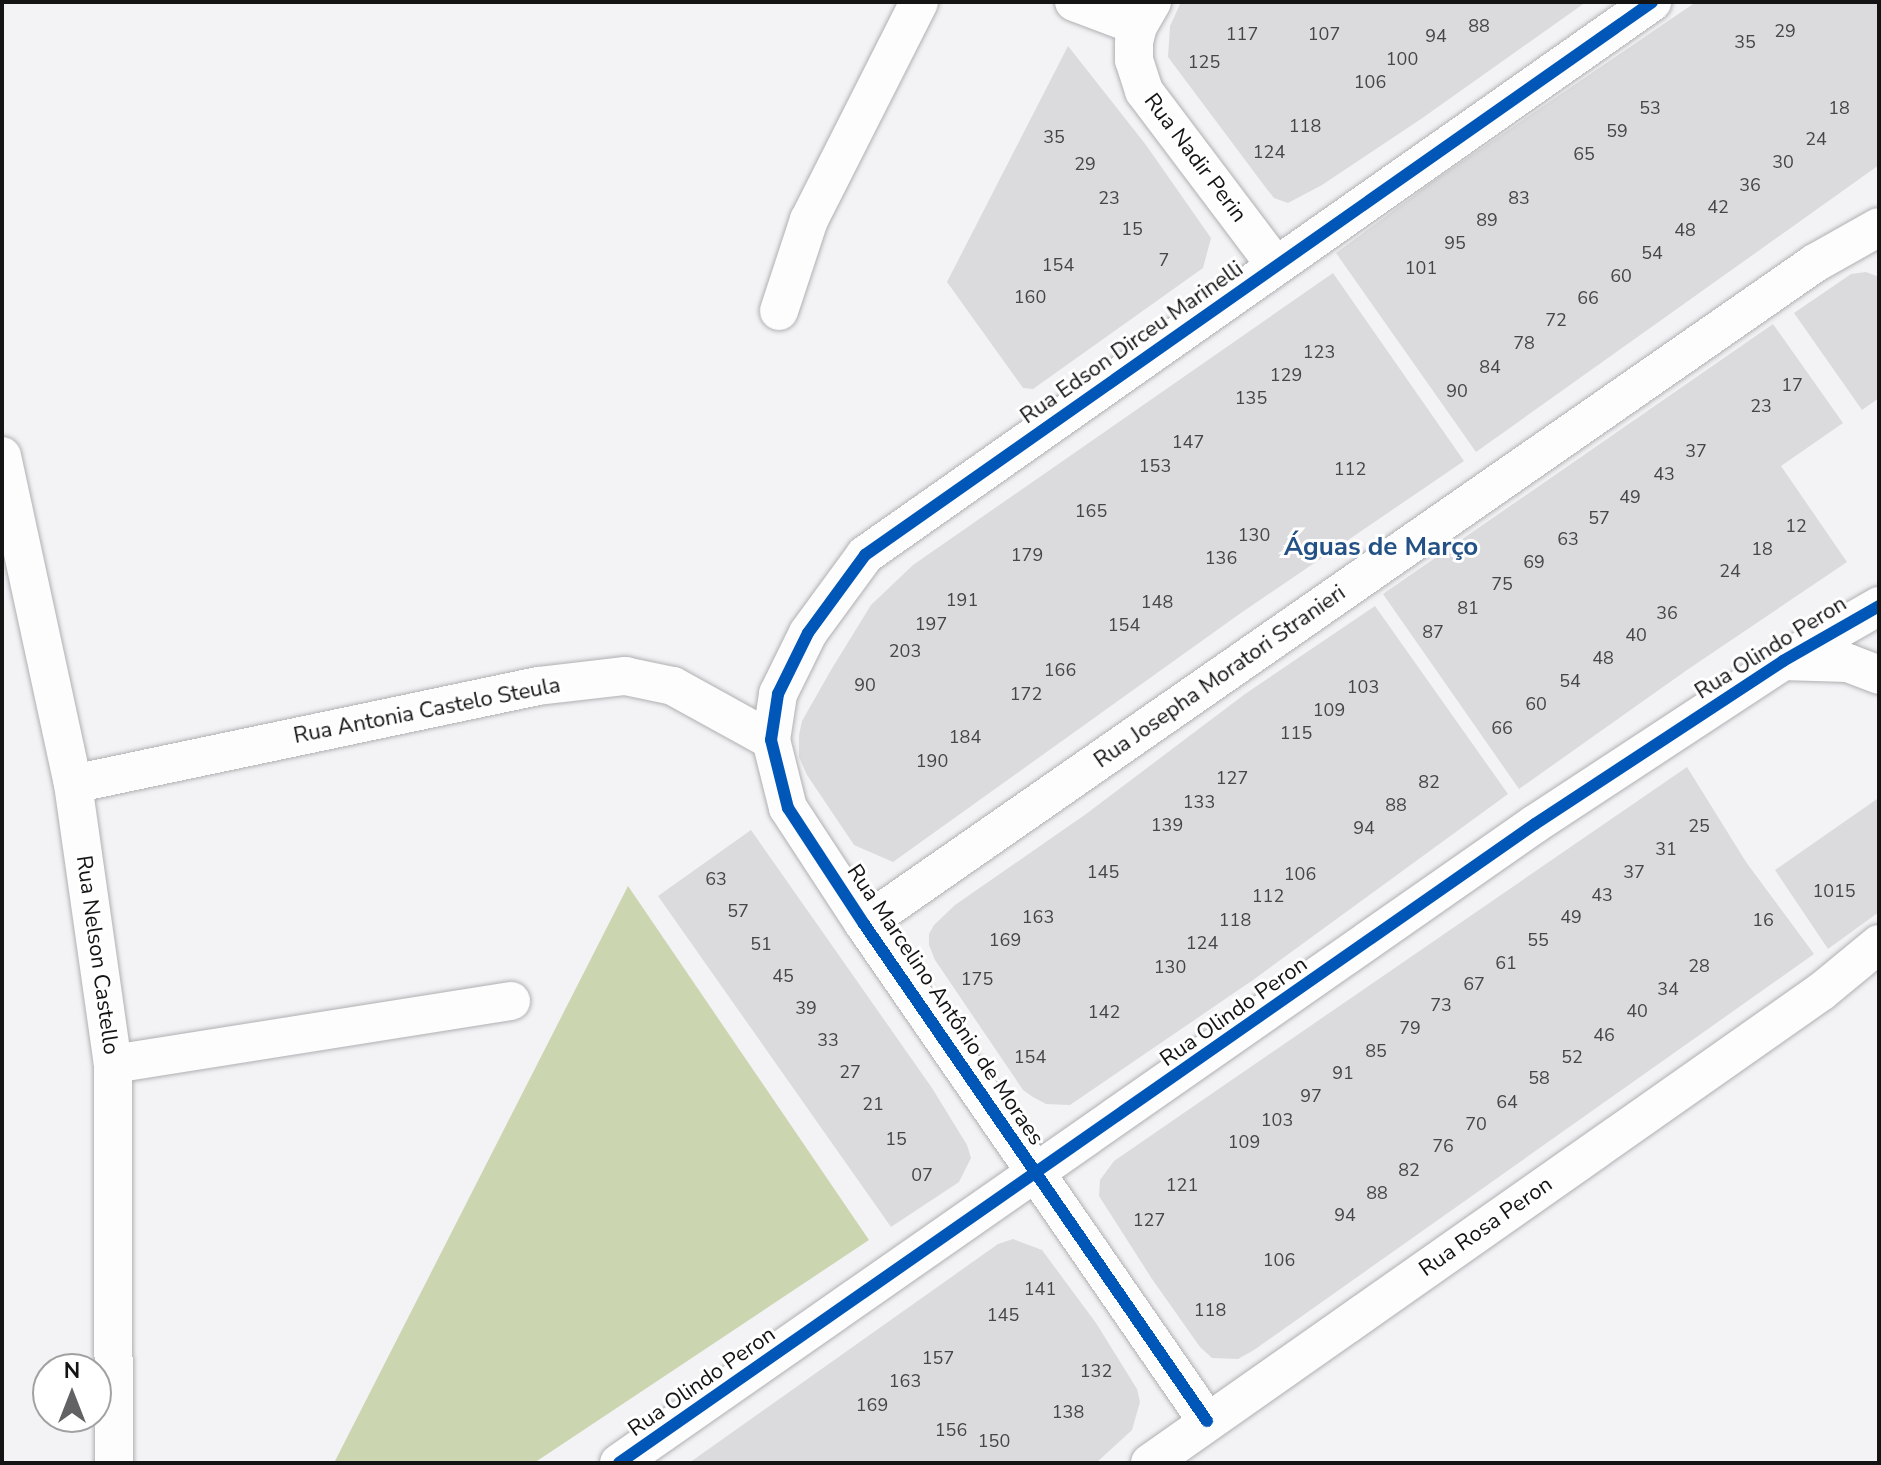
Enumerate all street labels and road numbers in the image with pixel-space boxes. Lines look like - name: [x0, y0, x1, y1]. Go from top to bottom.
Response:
- street label: Rua Nadir Perin: [1138, 88, 1252, 228]
- street label: Rua Edson Dirceu Marinelli: [1016, 256, 1248, 430]
- street label: Rua Josepha Moratori Stranieri: [1089, 580, 1351, 774]
- street label: Rua Olindo Peron: [1690, 591, 1852, 705]
- street label: Rua Antonia Castelo Steula: [291, 672, 563, 750]
- street label: Rua Nelson Castello: [70, 854, 124, 1056]
- street label: Rua Marcelino Antônio de Moraes: [841, 860, 1049, 1150]
- street label: Rua Olindo Peron: [1155, 951, 1313, 1073]
- street label: Rua Rosa Peron: [1414, 1171, 1558, 1283]
- street label: Rua Olindo Peron: [623, 1321, 781, 1443]

